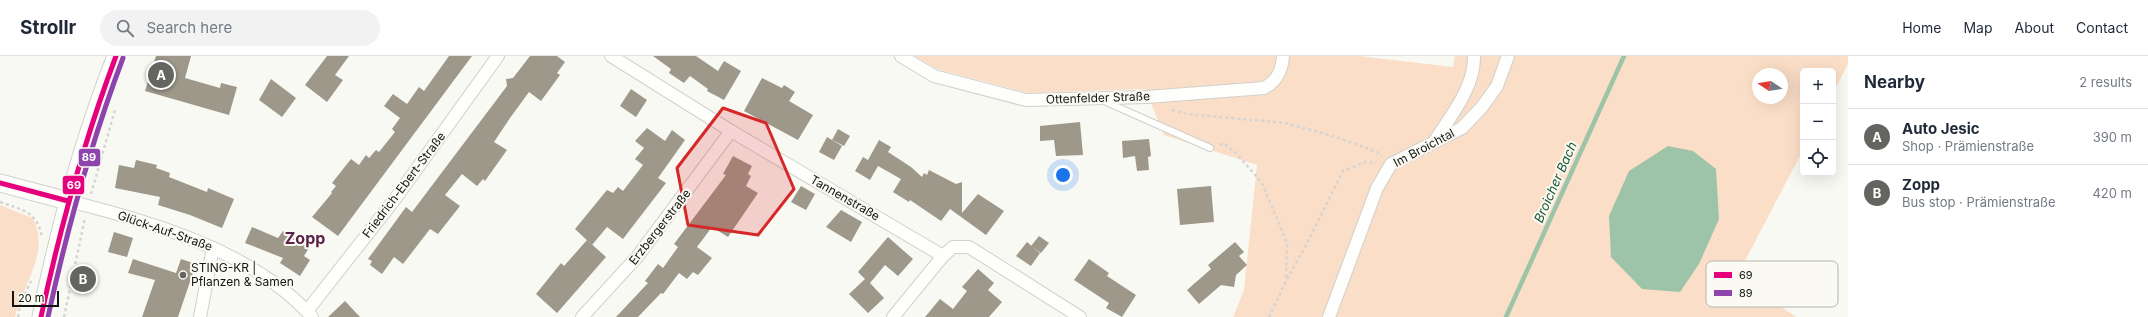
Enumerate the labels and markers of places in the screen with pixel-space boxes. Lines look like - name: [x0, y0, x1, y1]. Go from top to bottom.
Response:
- pin: A: [148, 60, 174, 90]
- place label: STING-KR | Pflanzen & Samen: [191, 260, 294, 289]
- pin: B: [70, 264, 96, 294]
- marker: STING-KR | Pflanzen & Samen: [178, 270, 188, 280]

